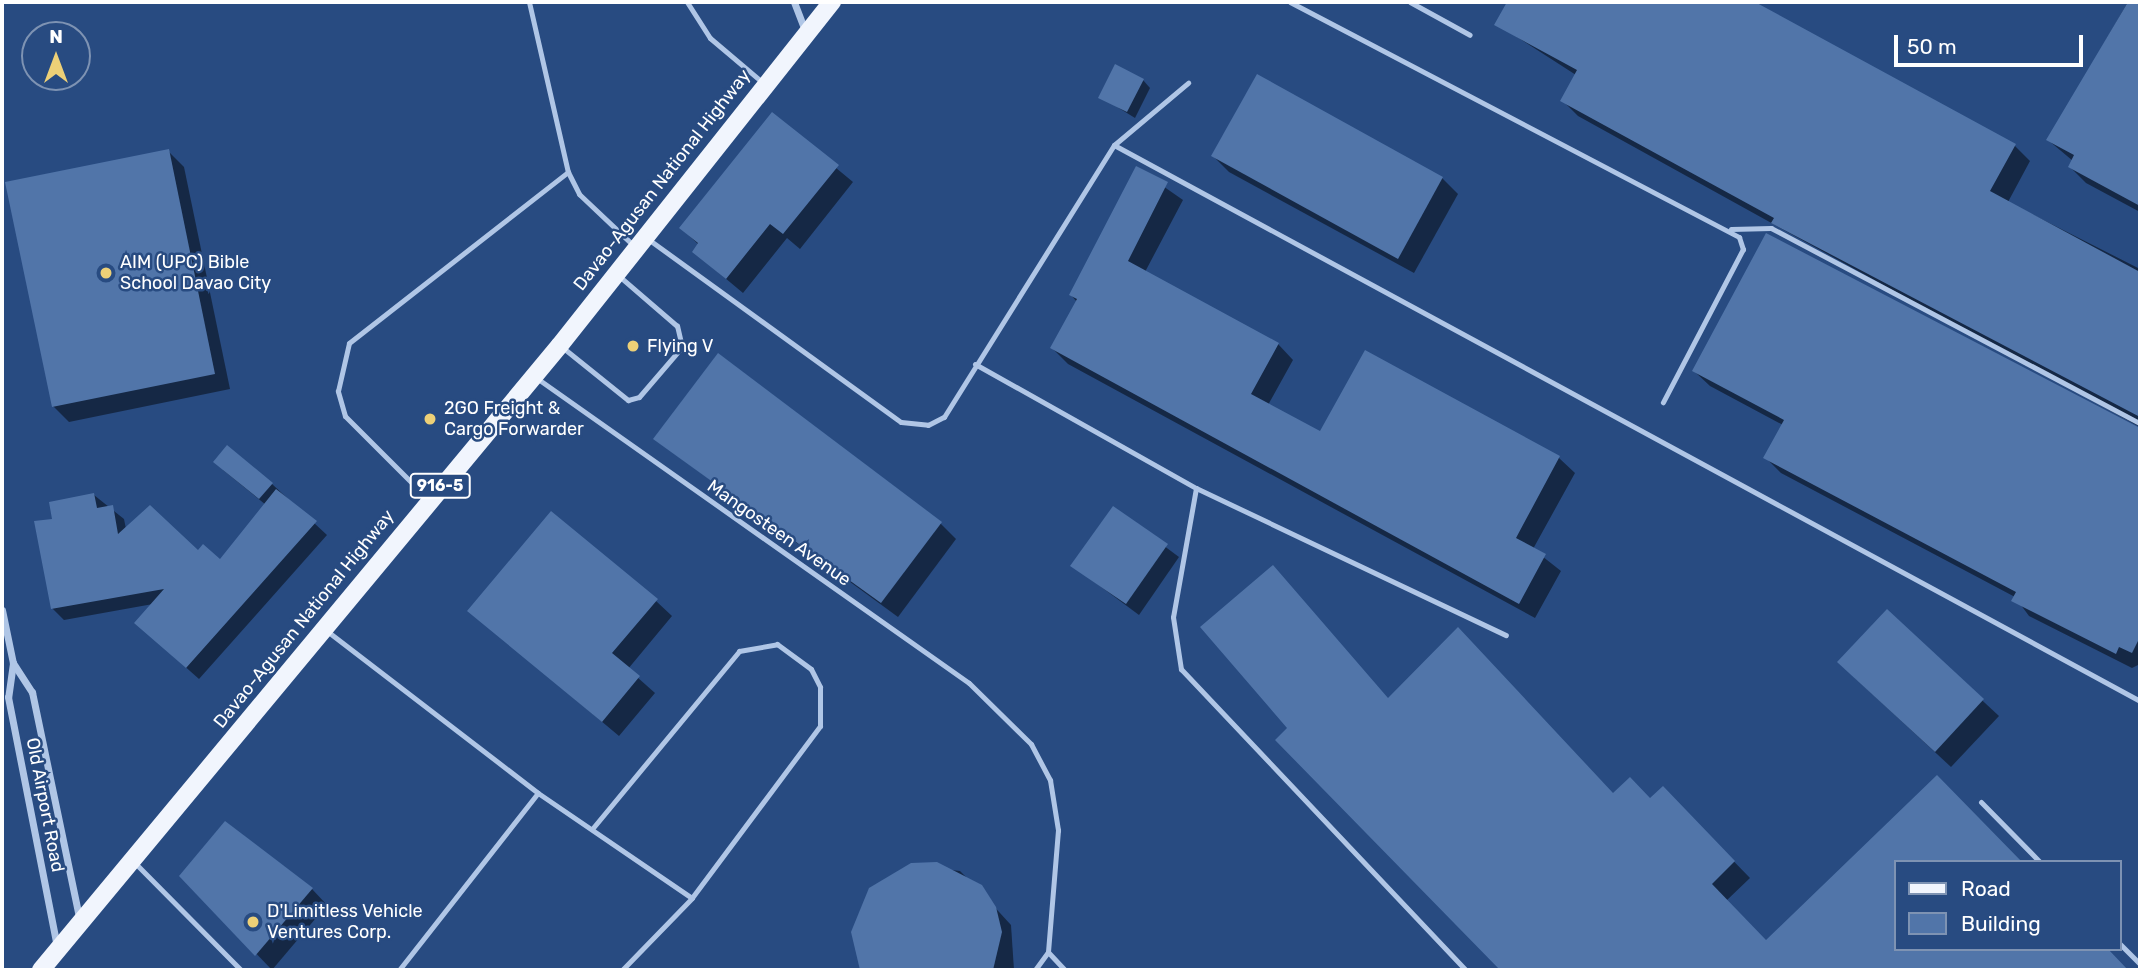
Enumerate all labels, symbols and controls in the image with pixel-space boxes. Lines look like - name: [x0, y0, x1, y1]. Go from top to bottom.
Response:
- north arrow: [21, 21, 91, 91]
- scale bar: [1897, 21, 2086, 65]
- text: N: [49, 25, 63, 48]
- text: 50 m: [1907, 34, 1957, 59]
- street label: Davao-Agusan National Highway: [569, 65, 755, 295]
- place label: AIM (UPC) Bible School Davao City: [120, 252, 271, 294]
- marker: AIM (UPC) Bible School Davao City: [98, 265, 114, 281]
- place label: Flying V: [647, 335, 714, 357]
- marker: Flying V: [625, 338, 641, 354]
- place label: 2GO Freight & Cargo Forwarder: [444, 398, 584, 440]
- marker: 2GO Freight & Cargo Forwarder: [422, 411, 438, 427]
- road number: 916-5: [408, 474, 472, 499]
- street label: Mangosteen Avenue: [703, 475, 855, 591]
- street label: Davao-Agusan National Highway: [209, 505, 399, 733]
- street label: Old Airport Road: [21, 736, 69, 874]
- legend: [1894, 860, 2121, 951]
- text: Road: [1961, 876, 2011, 901]
- place label: D'Limitless Vehicle Ventures Corp.: [267, 901, 423, 944]
- text: Building: [1961, 911, 2041, 936]
- marker: D'Limitless Vehicle Ventures Corp.: [245, 914, 261, 930]

